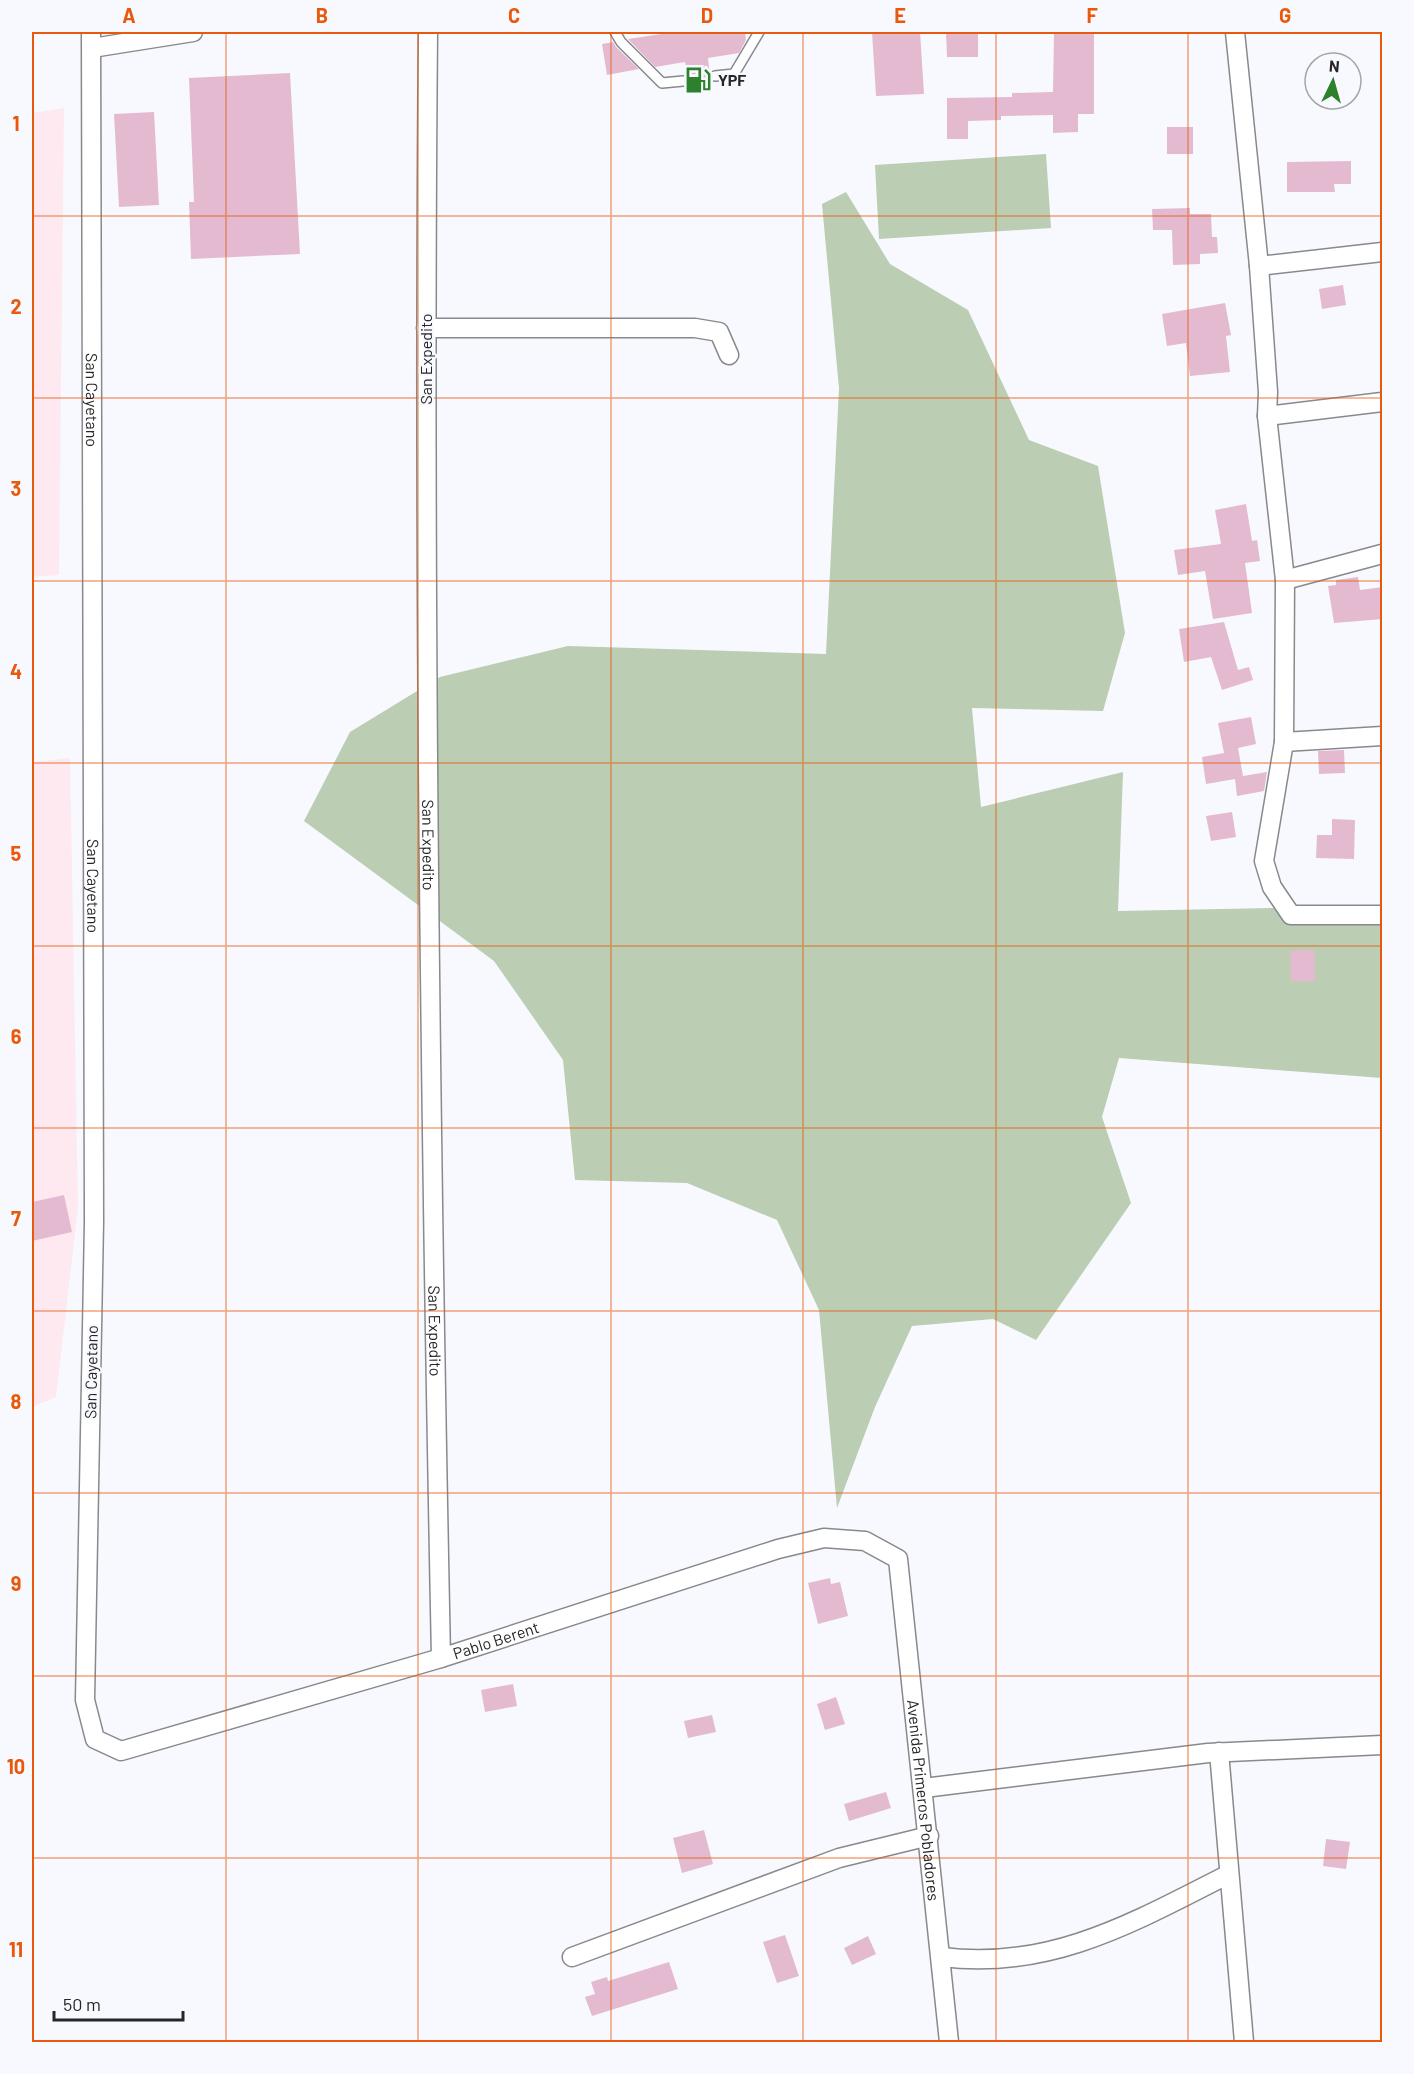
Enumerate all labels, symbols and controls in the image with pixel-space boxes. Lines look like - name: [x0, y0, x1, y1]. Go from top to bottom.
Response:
- text: A: [122, 3, 136, 27]
- text: B: [316, 3, 328, 27]
- text: C: [508, 3, 520, 27]
- text: D: [701, 3, 713, 27]
- text: E: [894, 3, 906, 27]
- text: F: [1086, 3, 1098, 27]
- text: G: [1279, 3, 1291, 27]
- north arrow: [1303, 51, 1363, 111]
- text: N: [1328, 56, 1340, 75]
- fuel station icon: YPF: [683, 65, 713, 95]
- place label: YPF: [718, 70, 746, 89]
- text: 1: [12, 111, 20, 135]
- text: 2: [10, 294, 22, 318]
- street label: San Expedito: [416, 314, 435, 405]
- street label: San Cayetano: [83, 353, 102, 447]
- text: 3: [11, 476, 21, 500]
- text: 4: [10, 659, 22, 683]
- street label: San Expedito: [419, 799, 439, 891]
- street label: San Cayetano: [84, 839, 103, 933]
- text: 5: [11, 841, 22, 865]
- text: 6: [11, 1024, 22, 1048]
- text: 7: [11, 1206, 21, 1230]
- street label: San Expedito: [425, 1285, 446, 1377]
- street label: San Cayetano: [80, 1325, 101, 1419]
- text: 8: [11, 1389, 22, 1413]
- text: 9: [11, 1571, 21, 1595]
- street label: Pablo Berent: [450, 1617, 541, 1663]
- street label: Avenida Primeros Pobladores: [904, 1699, 944, 1902]
- text: 10: [7, 1754, 25, 1778]
- text: 11: [9, 1937, 23, 1961]
- scale bar: [54, 1984, 183, 2022]
- text: 50 m: [63, 1993, 101, 2015]

